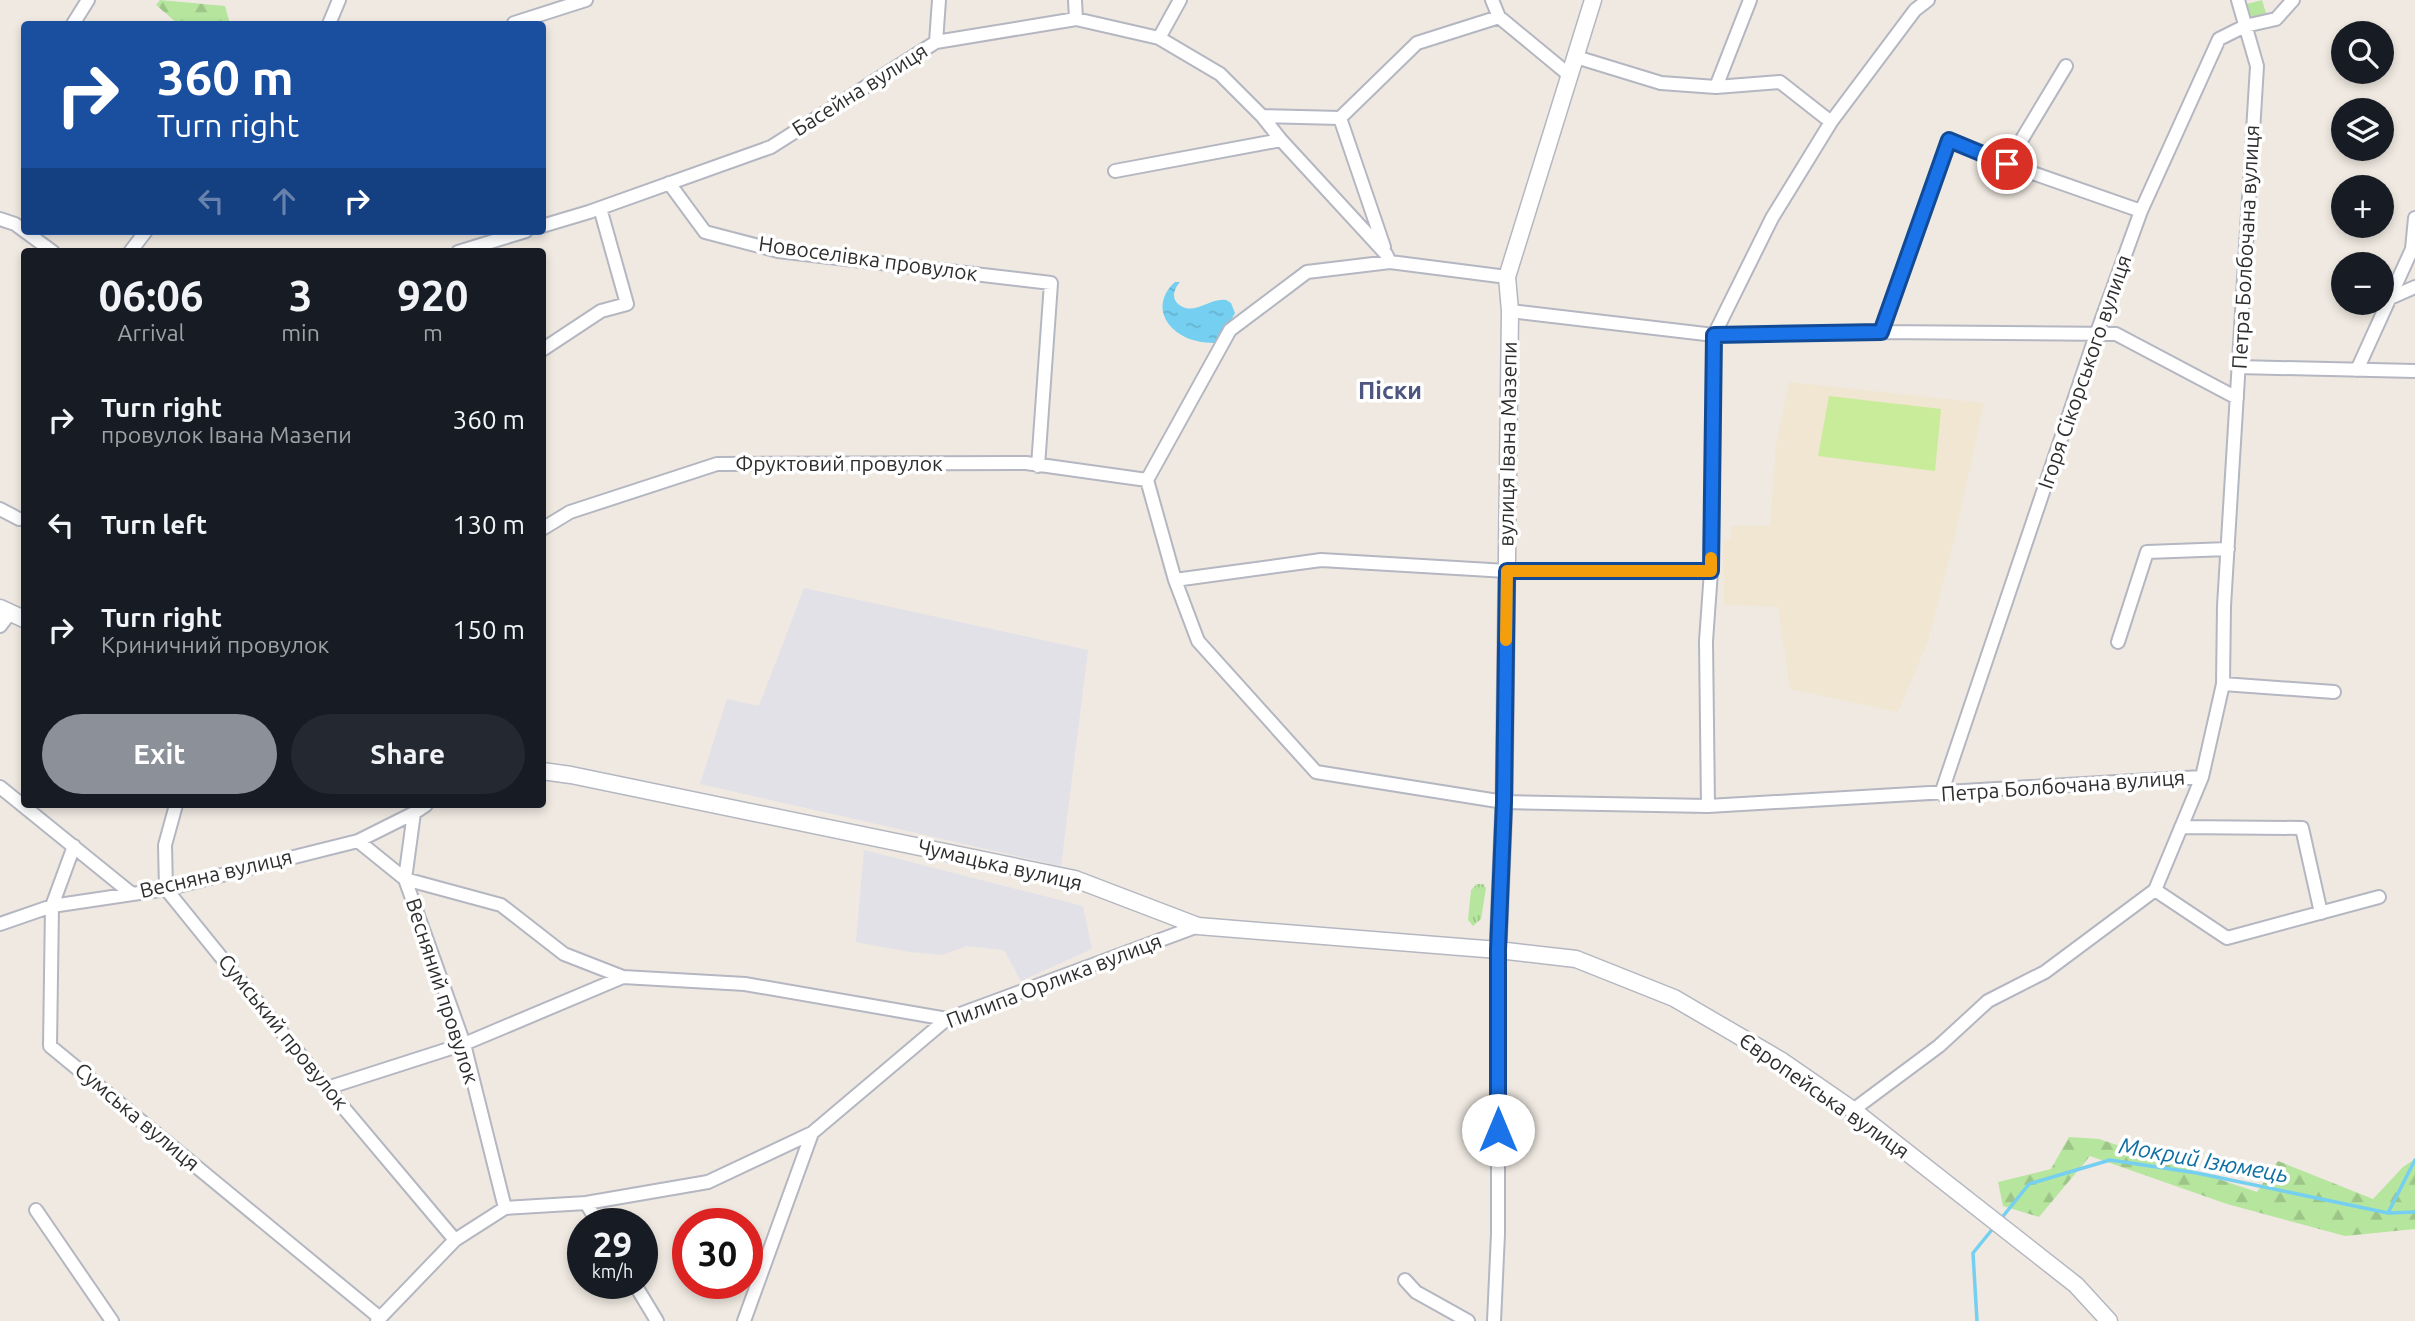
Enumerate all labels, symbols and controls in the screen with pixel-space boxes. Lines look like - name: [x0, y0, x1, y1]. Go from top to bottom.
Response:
- map controls: [2331, 21, 2394, 315]
- button: search: [2331, 21, 2394, 84]
- street label: Басейна вулиця: [787, 38, 932, 140]
- icon: right: [42, 49, 133, 140]
- text: 360 m: [157, 49, 294, 104]
- button: layers: [2331, 98, 2394, 161]
- text: Turn right: [157, 107, 299, 143]
- street label: Петра Болбочана вулиця: [2227, 124, 2263, 370]
- pin: [1977, 134, 2037, 194]
- icon: arrive: [1988, 145, 2026, 183]
- button: +: [2331, 175, 2394, 238]
- icon: left: [192, 182, 230, 220]
- icon: ahead: [265, 182, 303, 220]
- icon: right: [338, 182, 376, 220]
- street label: Новоселівка провулок: [757, 231, 979, 285]
- street label: Ігоря Сікорського вулиця: [2033, 252, 2135, 492]
- button: −: [2331, 252, 2394, 315]
- text: 06:06: [99, 272, 204, 319]
- text: 3: [289, 272, 312, 319]
- text: 920: [397, 272, 468, 319]
- text: Arrival: [118, 320, 185, 345]
- text: min: [281, 320, 320, 345]
- text: m: [423, 320, 443, 345]
- street label: вулиця Івана Мазепи: [1493, 341, 1521, 547]
- district label: Піски: [1358, 377, 1422, 404]
- text: Turn right: [101, 393, 222, 422]
- icon: right: [42, 401, 80, 439]
- text: 360 m: [453, 405, 525, 434]
- text: провулок Івана Мазепи: [101, 422, 352, 447]
- street label: Фруктовий провулок: [735, 451, 943, 475]
- icon: left: [42, 506, 80, 544]
- text: Turn left: [101, 510, 207, 539]
- text: 130 m: [453, 510, 525, 539]
- text: Turn right: [101, 603, 222, 632]
- icon: right: [42, 611, 80, 649]
- text: 150 m: [453, 615, 525, 644]
- text: Криничний провулок: [101, 632, 329, 657]
- button: Exit: [42, 714, 277, 794]
- button: Share: [291, 714, 525, 794]
- street label: Петра Болбочана вулиця: [1940, 765, 2186, 806]
- street label: Чумацька вулиця: [916, 833, 1085, 895]
- street label: Весняна вулиця: [137, 844, 294, 902]
- street label: Весняний провулок: [402, 895, 484, 1087]
- street label: Пилипа Орлика вулиця: [943, 928, 1165, 1032]
- street label: Сумський провулок: [214, 949, 354, 1114]
- street label: Європейська вулиця: [1735, 1027, 1914, 1163]
- street label: Сумська вулиця: [71, 1057, 205, 1175]
- position arrow: [1461, 1093, 1535, 1167]
- water label: Мокрий Ізюмець: [2117, 1132, 2291, 1187]
- speed limit sign: 30: [672, 1208, 763, 1299]
- text: 29: [593, 1224, 632, 1264]
- text: km/h: [592, 1261, 633, 1281]

